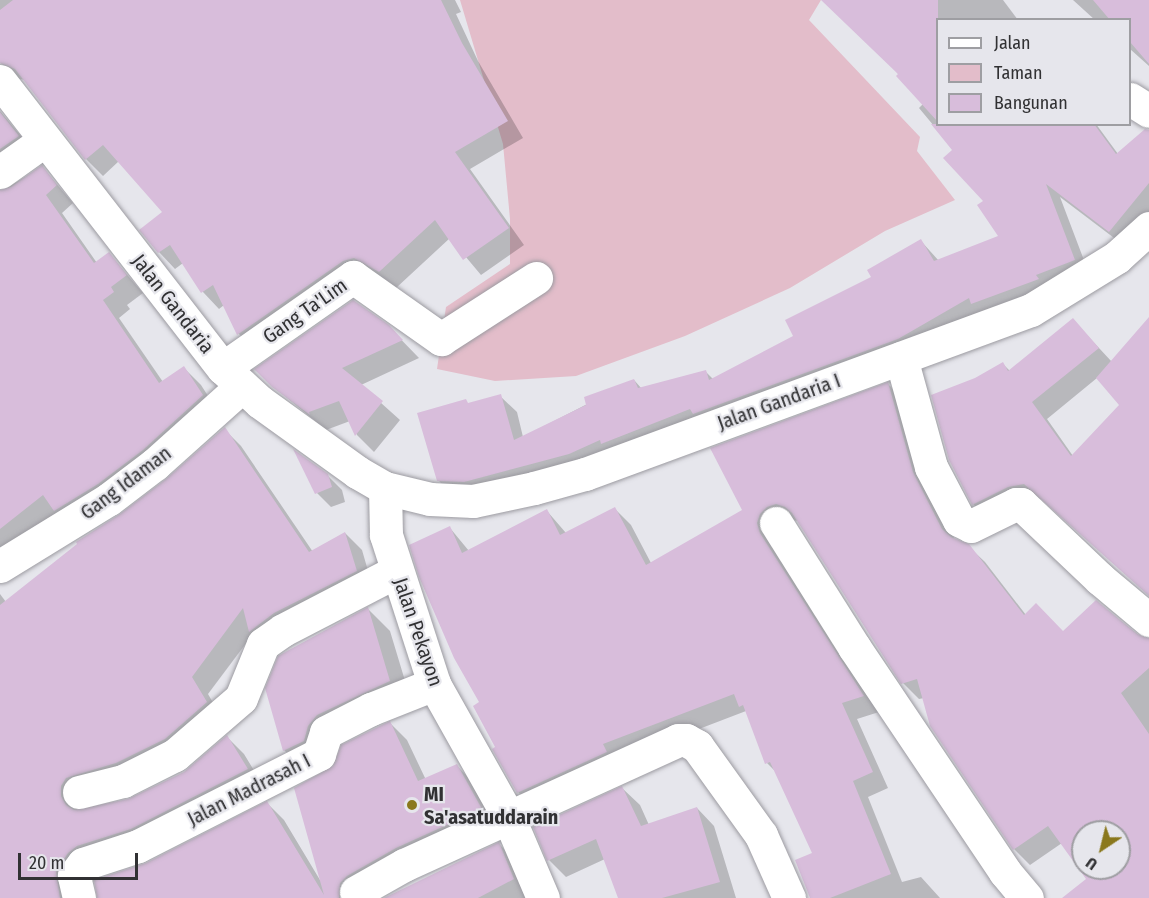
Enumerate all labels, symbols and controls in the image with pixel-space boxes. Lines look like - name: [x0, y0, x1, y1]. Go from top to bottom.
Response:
- legend: [936, 18, 1131, 126]
- text: Jalan: [994, 32, 1031, 54]
- text: Taman: [994, 62, 1042, 84]
- text: Bangunan: [994, 92, 1068, 114]
- street label: Jalan Gandaria: [127, 250, 219, 358]
- street label: Gang Ta'Lim: [258, 273, 352, 349]
- street label: Jalan Gandaria I: [714, 369, 844, 435]
- street label: Gang Idaman: [76, 441, 176, 525]
- street label: Jalan Pekayon: [388, 574, 448, 690]
- street label: Jalan Madrasah I: [184, 749, 314, 831]
- place label: MI Sa'asatuddarain: [424, 782, 558, 829]
- marker: MI Sa'asatuddarain: [405, 798, 419, 812]
- north arrow: [1071, 820, 1131, 880]
- scale bar: [21, 841, 141, 879]
- text: 20 m: [29, 852, 64, 874]
- text: U: [1082, 853, 1101, 874]

